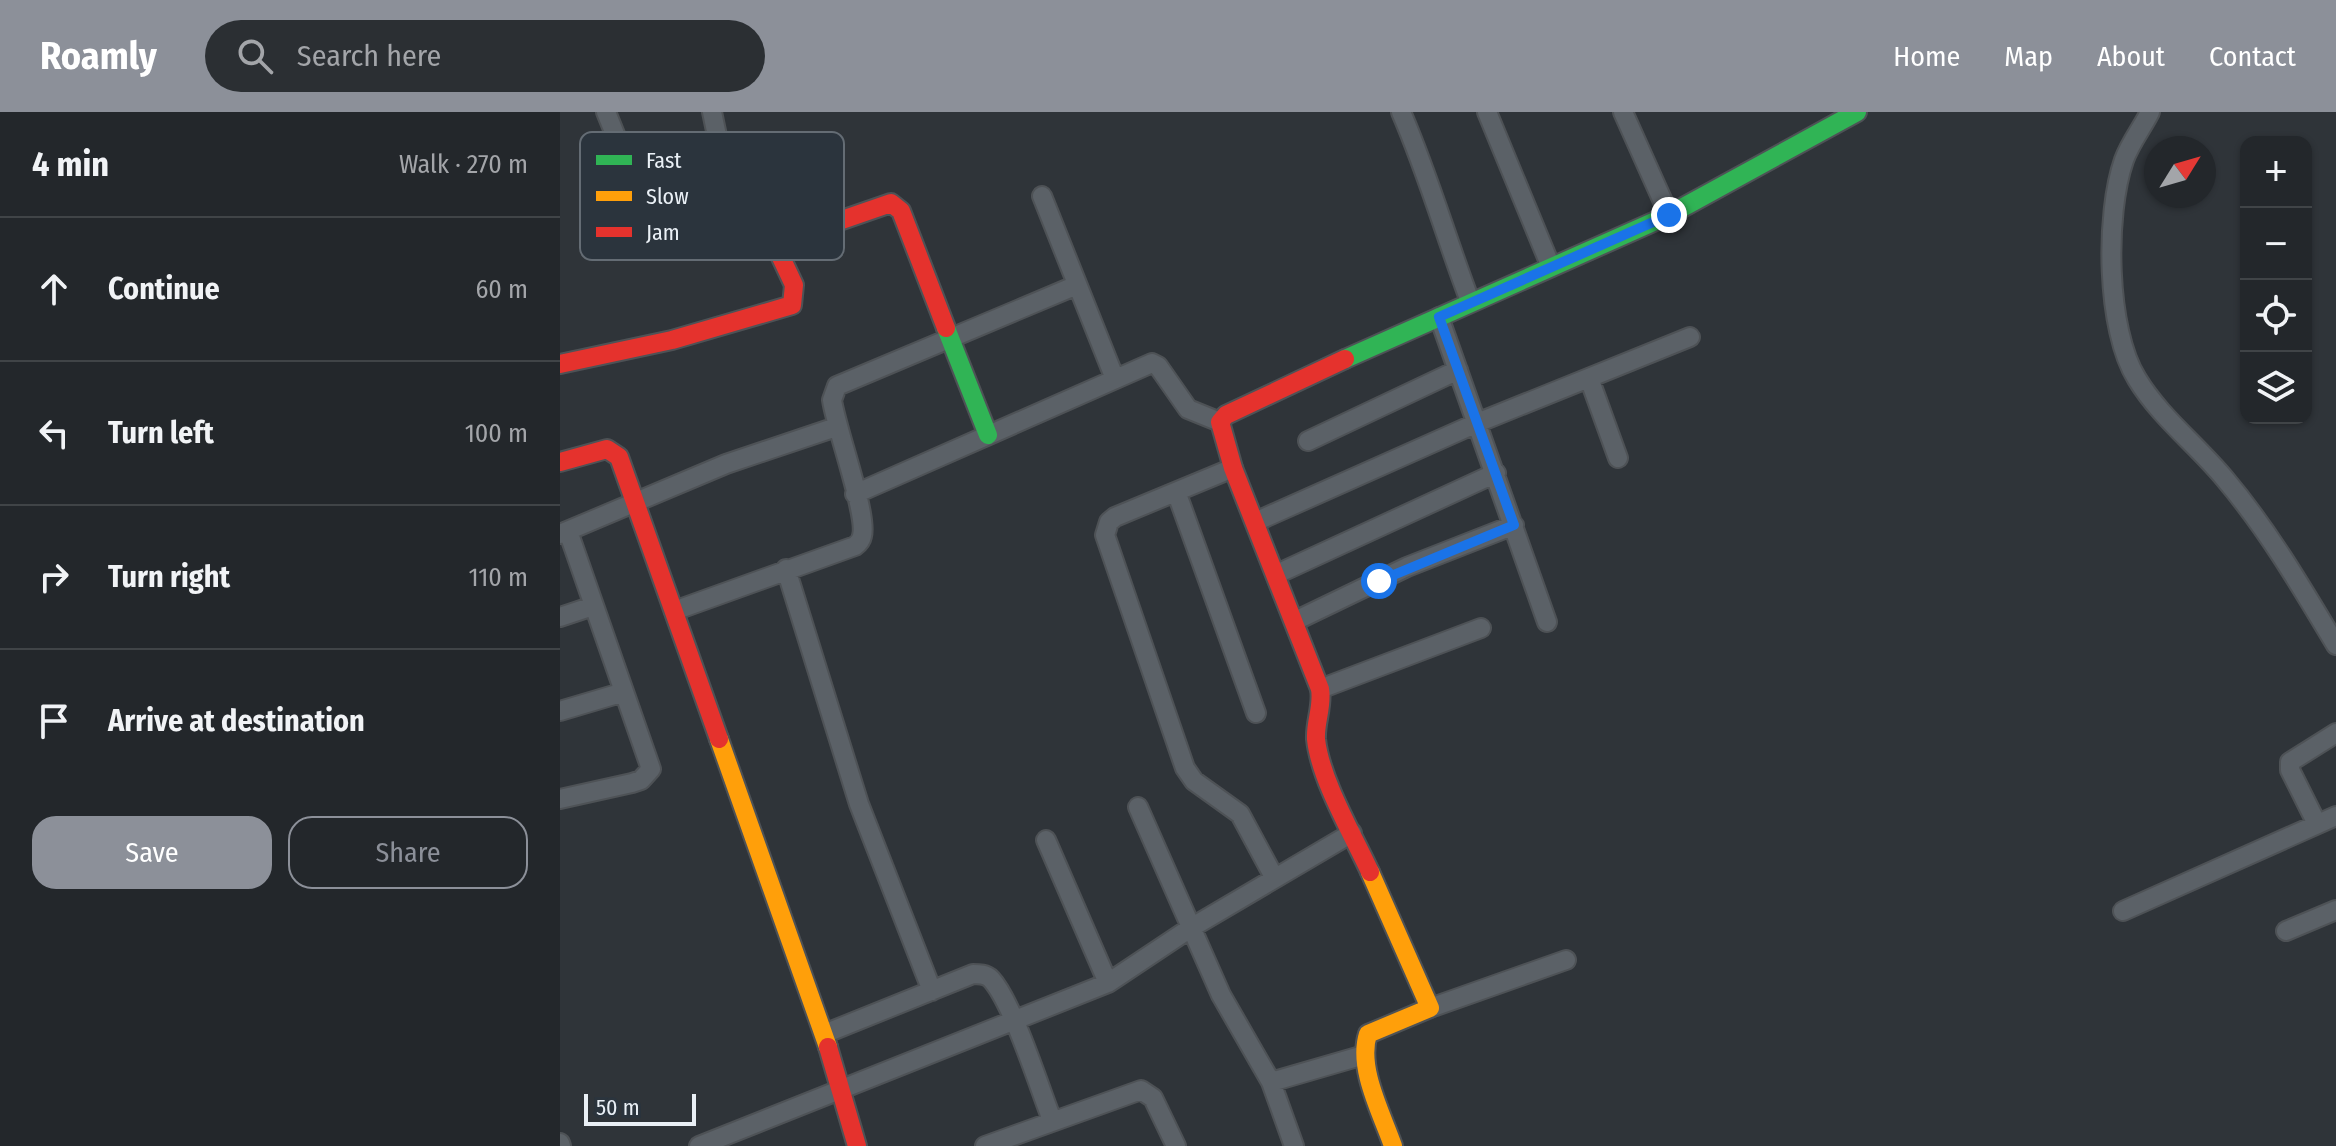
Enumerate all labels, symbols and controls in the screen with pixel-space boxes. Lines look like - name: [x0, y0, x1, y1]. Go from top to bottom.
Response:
- search box: [205, 20, 765, 92]
- text: Roamly: [40, 33, 157, 79]
- icon: search: [233, 34, 277, 78]
- text: Search here: [297, 38, 441, 74]
- text: Home: [1893, 40, 1960, 73]
- text: Map: [2004, 40, 2053, 73]
- text: About: [2097, 40, 2165, 73]
- text: Contact: [2209, 40, 2296, 73]
- legend: [580, 132, 844, 260]
- north arrow: [2144, 136, 2216, 208]
- map controls: [2240, 136, 2312, 424]
- button: +: [2240, 136, 2312, 208]
- text: 4 min: [32, 144, 109, 185]
- text: Fast: [646, 147, 682, 174]
- text: Walk · 270 m: [399, 149, 528, 180]
- text: Slow: [646, 183, 689, 210]
- route end: [1651, 197, 1687, 233]
- button: −: [2240, 208, 2312, 280]
- text: Jam: [646, 219, 680, 246]
- icon: ahead: [32, 267, 76, 311]
- text: Continue: [108, 271, 220, 307]
- text: 60 m: [475, 274, 528, 305]
- button: locate: [2240, 280, 2312, 352]
- button: layers: [2240, 352, 2312, 424]
- icon: left: [32, 411, 76, 455]
- text: Turn left: [108, 415, 214, 451]
- text: 100 m: [465, 418, 528, 449]
- icon: right: [32, 555, 76, 599]
- text: Turn right: [108, 559, 230, 595]
- text: 110 m: [468, 562, 528, 593]
- route start: [1361, 563, 1397, 599]
- icon: arrive: [32, 699, 76, 743]
- text: Arrive at destination: [108, 703, 365, 739]
- button: Save: [32, 816, 272, 889]
- button: Share: [288, 816, 528, 889]
- scale bar: [584, 1090, 696, 1126]
- text: 50 m: [596, 1094, 640, 1121]

